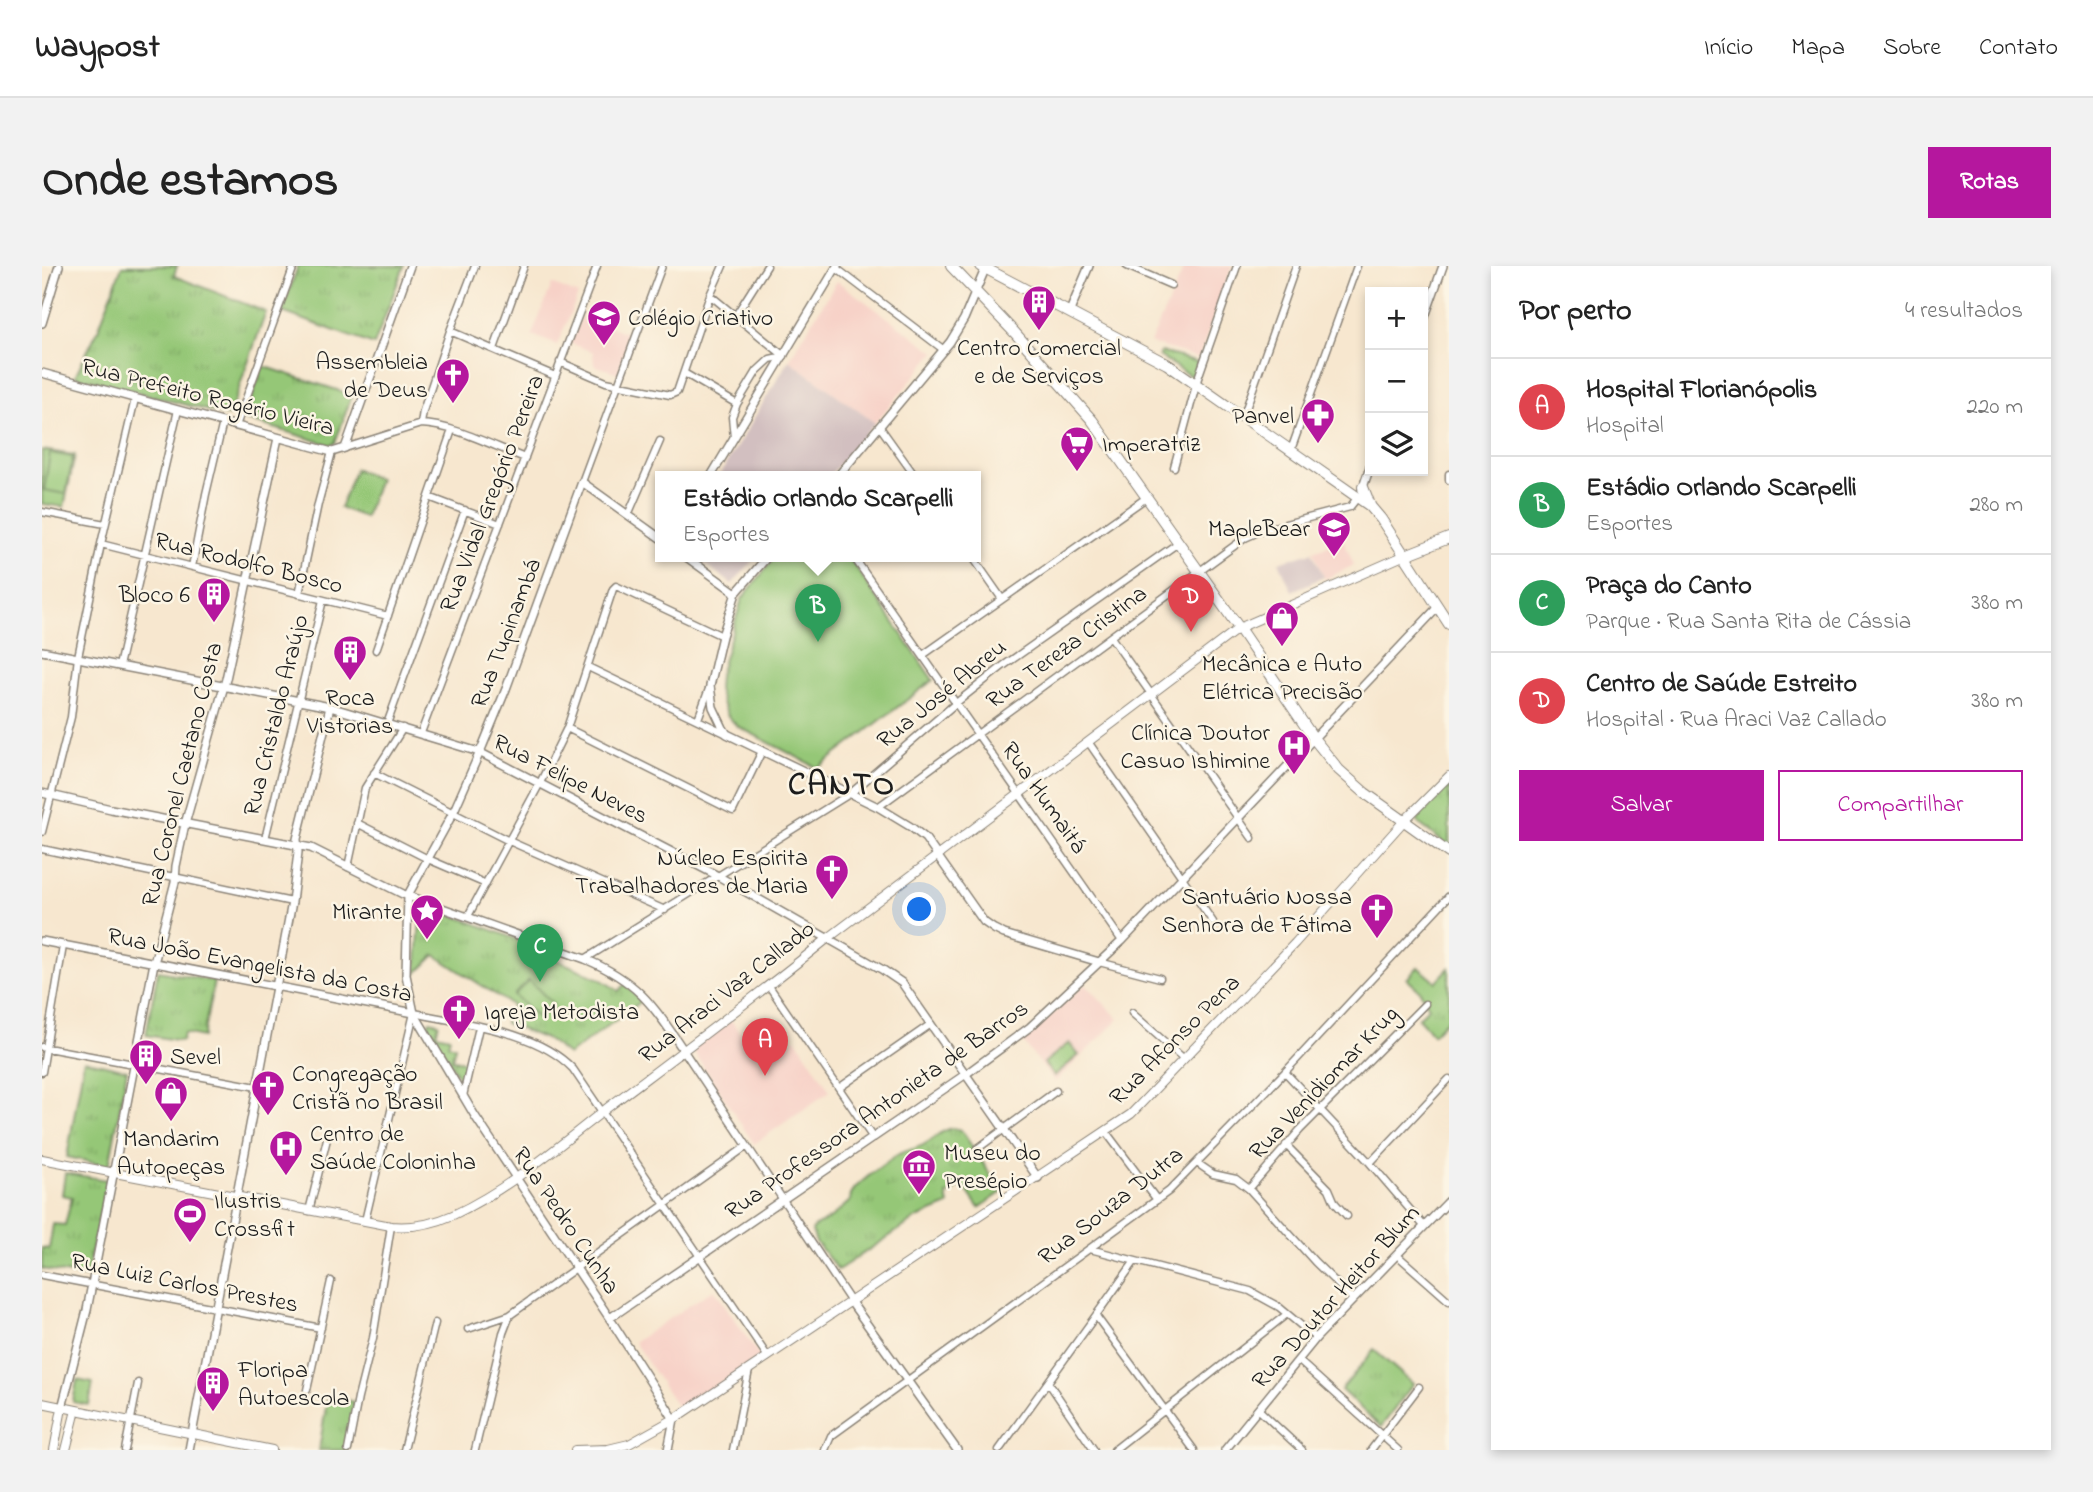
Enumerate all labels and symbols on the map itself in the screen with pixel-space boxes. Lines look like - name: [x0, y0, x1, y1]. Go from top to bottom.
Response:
- building icon: Centro Comercial e de Serviços: [1020, 283, 1058, 332]
- school or university icon: Colégio Criativo: [585, 298, 623, 347]
- place label: Colégio Criativo: [628, 302, 773, 337]
- place label: Centro Comercial e de Serviços: [957, 332, 1121, 395]
- place label: Assembleia de Deus: [315, 346, 428, 409]
- street label: Rua Prefeito Rogério Vieira: [77, 350, 337, 447]
- church icon: Assembleia de Deus: [434, 356, 472, 405]
- street label: Rua Vidal Gregório Pereira: [432, 370, 555, 618]
- pharmacy icon: Panvel: [1299, 396, 1337, 445]
- place label: Panvel: [1232, 400, 1294, 435]
- supermarket icon: Imperatriz: [1058, 424, 1096, 473]
- place label: Imperatriz: [1102, 428, 1201, 463]
- school or university icon: MapleBear: [1315, 509, 1353, 558]
- place label: MapleBear: [1208, 513, 1311, 548]
- street label: Rua Rodolfo Bosco: [150, 524, 346, 605]
- street label: Rua Tupinambá: [463, 554, 552, 714]
- pin: D: [1168, 574, 1214, 632]
- building icon: Bloco 6: [195, 575, 233, 624]
- street label: Rua Tereza Cristina: [980, 577, 1155, 719]
- place label: Bloco 6: [118, 579, 190, 614]
- pin: B: [795, 584, 841, 642]
- shop icon: Mecânica e Auto Elétrica Precisão: [1263, 599, 1301, 648]
- street label: Rua Cristaldo Araújo: [236, 611, 319, 820]
- street label: Rua José Abreu: [870, 632, 1015, 758]
- building icon: Roca Vistorias: [331, 633, 369, 682]
- street label: Rua Coronel Caetano Costa: [134, 639, 233, 910]
- place label: Mecânica e Auto Elétrica Precisão: [1201, 648, 1363, 711]
- place label: Roca Vistorias: [306, 682, 393, 745]
- place label: Clínica Doutor Casuo Ishimine: [1120, 717, 1271, 780]
- street label: Rua Felipe Neves: [486, 726, 654, 834]
- hospital icon: Clínica Doutor Casuo Ishimine: [1275, 727, 1313, 776]
- street label: Rua Humaitá: [991, 735, 1094, 862]
- district label: CANTO: [788, 763, 896, 810]
- place label: Núcleo Espirita Trabalhadores de Maria: [575, 842, 808, 905]
- church icon: Núcleo Espirita Trabalhadores de Maria: [813, 852, 851, 901]
- place label: Santuário Nossa Senhora de Fátima: [1162, 881, 1352, 944]
- church icon: Santuário Nossa Senhora de Fátima: [1358, 891, 1396, 940]
- place icon: Mirante: [408, 892, 446, 941]
- your location: [902, 892, 936, 926]
- place label: Mirante: [332, 896, 402, 931]
- street label: Rua Araci Vaz Callado: [632, 913, 820, 1069]
- street label: Rua João Evangelista da Costa: [104, 920, 415, 1013]
- pin: C: [517, 924, 563, 982]
- street label: Rua Afonso Pena: [1102, 967, 1249, 1114]
- church icon: Igreja Metodista: [440, 992, 478, 1041]
- street label: Rua Professora Antonieta de Barros: [719, 992, 1036, 1230]
- place label: Igreja Metodista: [484, 996, 639, 1031]
- street label: Rua Venidiomar Krug: [1242, 999, 1408, 1169]
- pin: A: [742, 1018, 788, 1076]
- building icon: Sevel: [127, 1037, 165, 1086]
- place label: Sevel: [170, 1041, 221, 1076]
- place label: Congregação Cristã no Brasil: [292, 1058, 443, 1121]
- church icon: Congregação Cristã no Brasil: [249, 1068, 287, 1117]
- shop icon: Mandarim Autopeças: [152, 1074, 190, 1123]
- place label: Centro de Saúde Coloninha: [310, 1118, 476, 1181]
- place label: Mandarim Autopeças: [117, 1123, 225, 1186]
- hospital icon: Centro de Saúde Coloninha: [267, 1128, 305, 1177]
- place label: Museu do Presépio: [944, 1137, 1041, 1200]
- street label: Rua Souza Dutra: [1031, 1139, 1192, 1275]
- street label: Rua Pedro Cunha: [502, 1141, 627, 1302]
- museum icon: Museu do Presépio: [900, 1147, 938, 1196]
- place label: Ilustris Crossfit: [214, 1185, 295, 1248]
- sports icon: Ilustris Crossfit: [171, 1195, 209, 1244]
- street label: Rua Doutor Heitor Blum: [1244, 1198, 1429, 1398]
- street label: Rua Luiz Carlos Prestes: [68, 1245, 301, 1324]
- place label: Floripa Autoescola: [237, 1354, 349, 1417]
- building icon: Floripa Autoescola: [194, 1364, 232, 1413]

